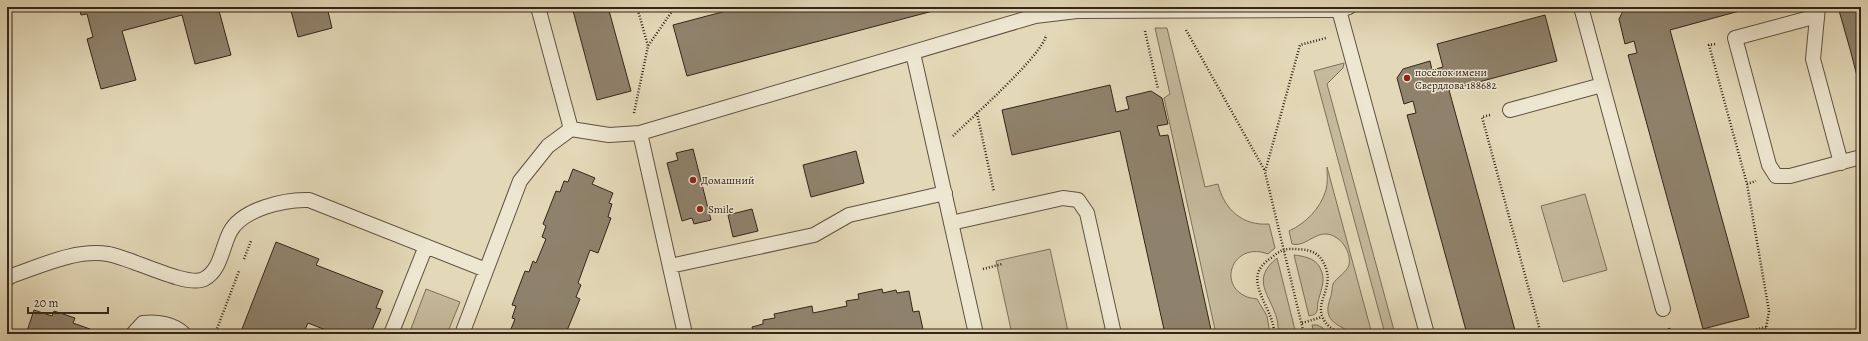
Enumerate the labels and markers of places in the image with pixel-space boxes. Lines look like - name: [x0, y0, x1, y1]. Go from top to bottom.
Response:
- place label: посёлок имени Свердлова 188682: [1415, 65, 1497, 93]
- marker: посёлок имени Свердлова 188682: [1402, 73, 1412, 83]
- place label: Домашний: [701, 173, 754, 188]
- marker: Домашний: [688, 175, 698, 185]
- place label: Smile: [708, 202, 734, 217]
- marker: Smile: [695, 204, 705, 214]

